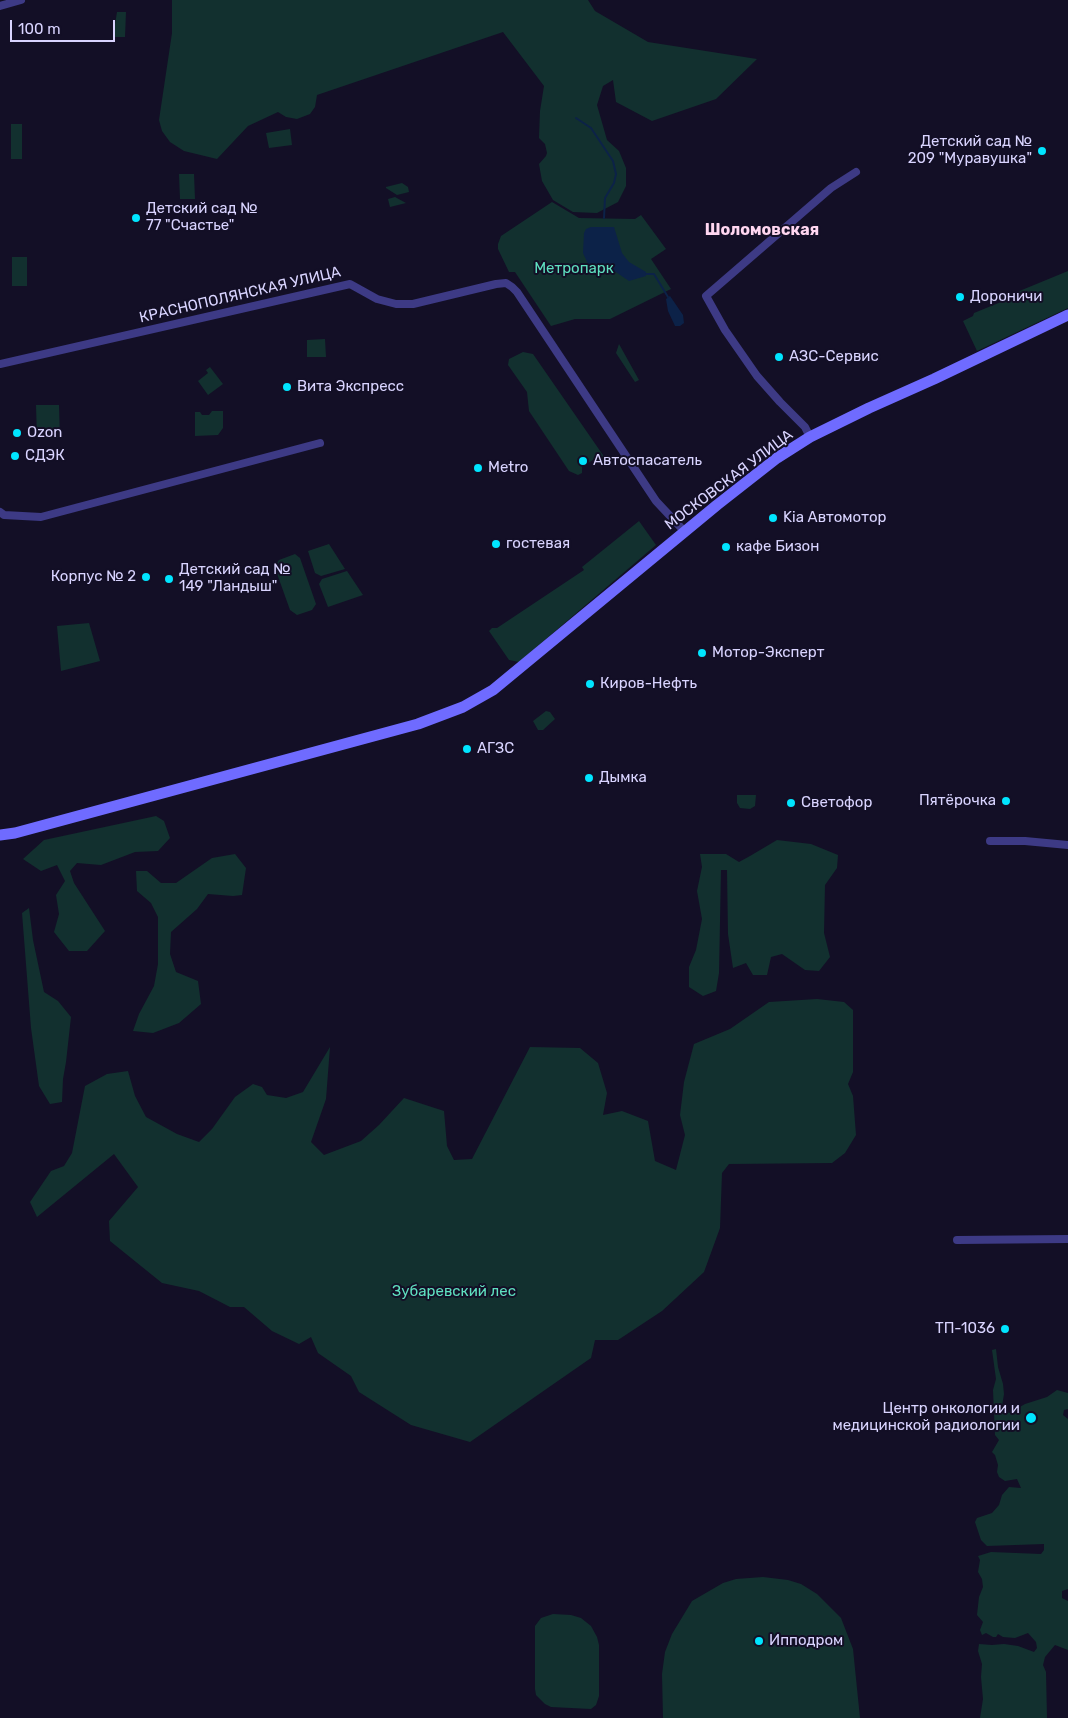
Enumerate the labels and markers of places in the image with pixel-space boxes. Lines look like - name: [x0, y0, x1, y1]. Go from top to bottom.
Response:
- place label: Детский сад № 209 "Муравушка": [908, 133, 1032, 168]
- marker: Детский сад № 209 "Муравушка": [1036, 145, 1048, 157]
- place label: Детский сад № 77 "Счастье": [146, 200, 258, 235]
- marker: Детский сад № 77 "Счастье": [130, 212, 142, 224]
- place label: Дороничи: [970, 288, 1042, 306]
- marker: Дороничи: [954, 291, 966, 303]
- place label: АЗС-Сервис: [789, 348, 879, 366]
- marker: АЗС-Сервис: [773, 351, 785, 363]
- place label: Вита Экспресс: [297, 378, 404, 396]
- marker: Вита Экспресс: [281, 381, 293, 393]
- place label: Ozon: [27, 424, 62, 442]
- marker: Ozon: [11, 427, 23, 439]
- place label: СДЭК: [25, 447, 65, 465]
- marker: СДЭК: [9, 450, 21, 462]
- place label: Автоспасатель: [593, 452, 702, 470]
- marker: Автоспасатель: [577, 455, 589, 467]
- place label: Metro: [488, 459, 528, 477]
- marker: Metro: [472, 462, 484, 474]
- place label: Kia Автомотор: [783, 509, 886, 527]
- marker: Kia Автомотор: [767, 512, 779, 524]
- place label: гостевая: [506, 535, 570, 553]
- marker: гостевая: [490, 538, 502, 550]
- place label: кафе Бизон: [736, 538, 819, 556]
- marker: кафе Бизон: [720, 541, 732, 553]
- place label: Детский сад № 149 "Ландыш": [179, 561, 291, 596]
- place label: Корпус № 2: [51, 568, 136, 586]
- marker: Корпус № 2: [140, 571, 152, 583]
- marker: Детский сад № 149 "Ландыш": [163, 573, 175, 585]
- place label: Мотор-Эксперт: [712, 644, 824, 662]
- marker: Мотор-Эксперт: [696, 647, 708, 659]
- place label: Киров-Нефть: [600, 675, 697, 693]
- marker: Киров-Нефть: [584, 678, 596, 690]
- place label: АГЗС: [477, 740, 514, 758]
- marker: АГЗС: [461, 743, 473, 755]
- place label: Дымка: [599, 769, 647, 787]
- marker: Дымка: [583, 772, 595, 784]
- place label: Пятёрочка: [919, 792, 996, 810]
- place label: Светофор: [801, 794, 872, 812]
- marker: Пятёрочка: [1000, 795, 1012, 807]
- marker: Светофор: [785, 797, 797, 809]
- place label: ТП-1036: [935, 1320, 995, 1338]
- marker: ТП-1036: [999, 1323, 1011, 1335]
- place label: Центр онкологии и медицинской радиологии: [832, 1400, 1020, 1435]
- marker: Центр онкологии и медицинской радиологии: [1024, 1411, 1038, 1425]
- place label: Ипподром: [769, 1632, 843, 1650]
- marker: Ипподром: [753, 1635, 765, 1647]

